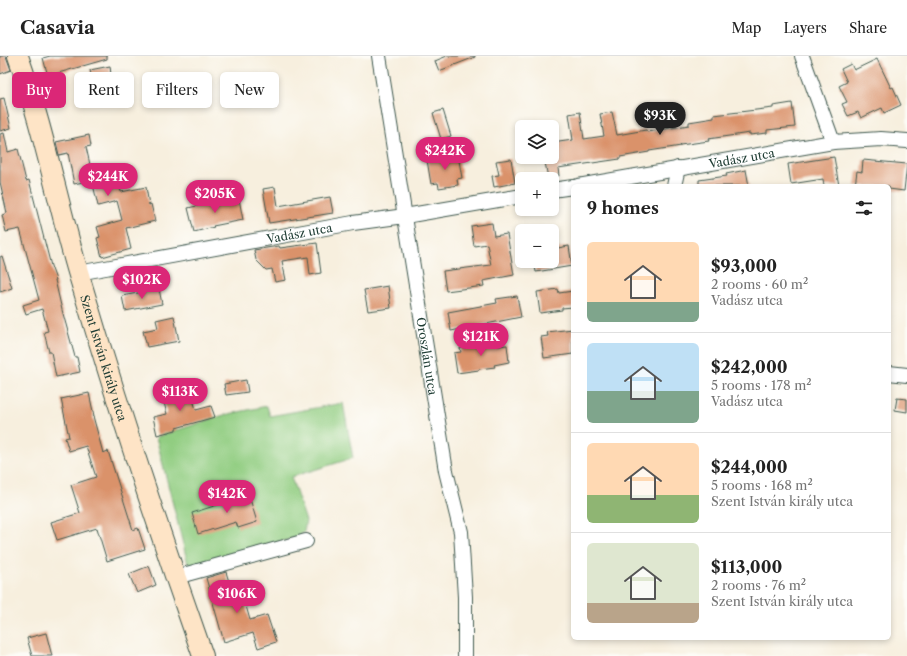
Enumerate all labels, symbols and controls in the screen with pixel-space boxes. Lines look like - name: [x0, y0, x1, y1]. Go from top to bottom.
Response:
- text: Casavia: [20, 16, 95, 39]
- text: Map: [731, 19, 761, 37]
- text: Layers: [783, 19, 827, 37]
- text: Share: [849, 19, 887, 37]
- chip: Buy: [12, 72, 66, 108]
- chip: Rent: [74, 72, 134, 108]
- chip: Filters: [142, 72, 212, 108]
- chip: New: [220, 72, 279, 108]
- pin: $93K: [636, 102, 684, 136]
- text: $93K: [644, 107, 676, 123]
- map controls: [515, 120, 559, 268]
- button: layers: [515, 120, 559, 164]
- pin: $242K: [417, 137, 473, 171]
- text: $242K: [425, 142, 465, 158]
- street label: Vadász utca: [707, 145, 776, 171]
- pin: $244K: [80, 163, 136, 197]
- text: $244K: [88, 168, 128, 184]
- button: +: [515, 172, 559, 216]
- pin: $205K: [187, 180, 243, 214]
- text: $205K: [195, 185, 235, 201]
- icon: filters: [853, 197, 875, 219]
- text: 9 homes: [587, 198, 659, 218]
- street label: Vadász utca: [264, 219, 334, 246]
- button: −: [515, 224, 559, 268]
- text: $93,000: [711, 256, 777, 276]
- icon: home: [619, 258, 667, 306]
- pin: $102K: [114, 266, 170, 300]
- text: $102K: [122, 271, 162, 287]
- text: 2 rooms · 60 m²: [711, 276, 808, 292]
- text: Vadász utca: [711, 292, 783, 308]
- street label: Szent István király utca: [78, 293, 131, 423]
- street label: Oroszlán utca: [414, 316, 441, 397]
- pin: $121K: [453, 323, 509, 357]
- text: $121K: [462, 328, 500, 344]
- text: $242,000: [711, 357, 788, 377]
- icon: home: [619, 359, 667, 407]
- text: 5 rooms · 178 m²: [711, 377, 812, 393]
- pin: $113K: [152, 378, 208, 412]
- text: $113K: [162, 383, 198, 399]
- text: Vadász utca: [711, 393, 783, 409]
- text: $244,000: [711, 457, 788, 477]
- icon: home: [619, 459, 667, 507]
- text: 5 rooms · 168 m²: [711, 477, 813, 493]
- pin: $142K: [199, 480, 255, 514]
- text: $142K: [208, 485, 246, 501]
- text: Szent István király utca: [711, 493, 853, 509]
- text: $113,000: [711, 557, 782, 577]
- icon: home: [619, 559, 667, 607]
- text: 2 rooms · 76 m²: [711, 577, 806, 593]
- pin: $106K: [209, 580, 265, 614]
- text: $106K: [217, 585, 257, 601]
- text: Szent István király utca: [711, 593, 853, 609]

